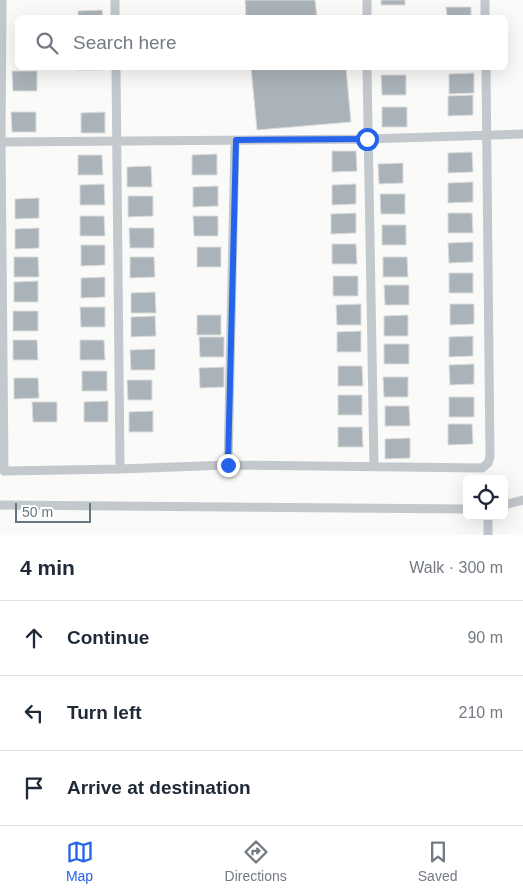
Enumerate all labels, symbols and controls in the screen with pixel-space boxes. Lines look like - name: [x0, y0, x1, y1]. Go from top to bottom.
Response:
- search box: [15, 15, 508, 70]
- icon: search: [33, 29, 61, 57]
- text: Search here: [73, 32, 177, 53]
- route start: [356, 128, 379, 151]
- route end: [217, 454, 240, 477]
- map controls: [463, 475, 508, 520]
- button: locate: [463, 475, 508, 520]
- scale bar: [15, 500, 91, 523]
- text: 50 m: [22, 504, 53, 520]
- text: 4 min: [20, 556, 75, 579]
- text: Walk · 300 m: [409, 559, 503, 576]
- icon: ahead: [20, 624, 48, 652]
- text: Continue: [67, 627, 149, 648]
- text: 90 m: [467, 629, 503, 646]
- icon: left: [20, 699, 48, 727]
- text: Turn left: [67, 702, 142, 723]
- text: 210 m: [459, 704, 503, 721]
- icon: arrive: [20, 774, 48, 802]
- text: Arrive at destination: [67, 777, 251, 798]
- tab: Map: [66, 838, 94, 884]
- tab: Directions: [225, 838, 287, 884]
- tab: Saved: [418, 838, 457, 884]

